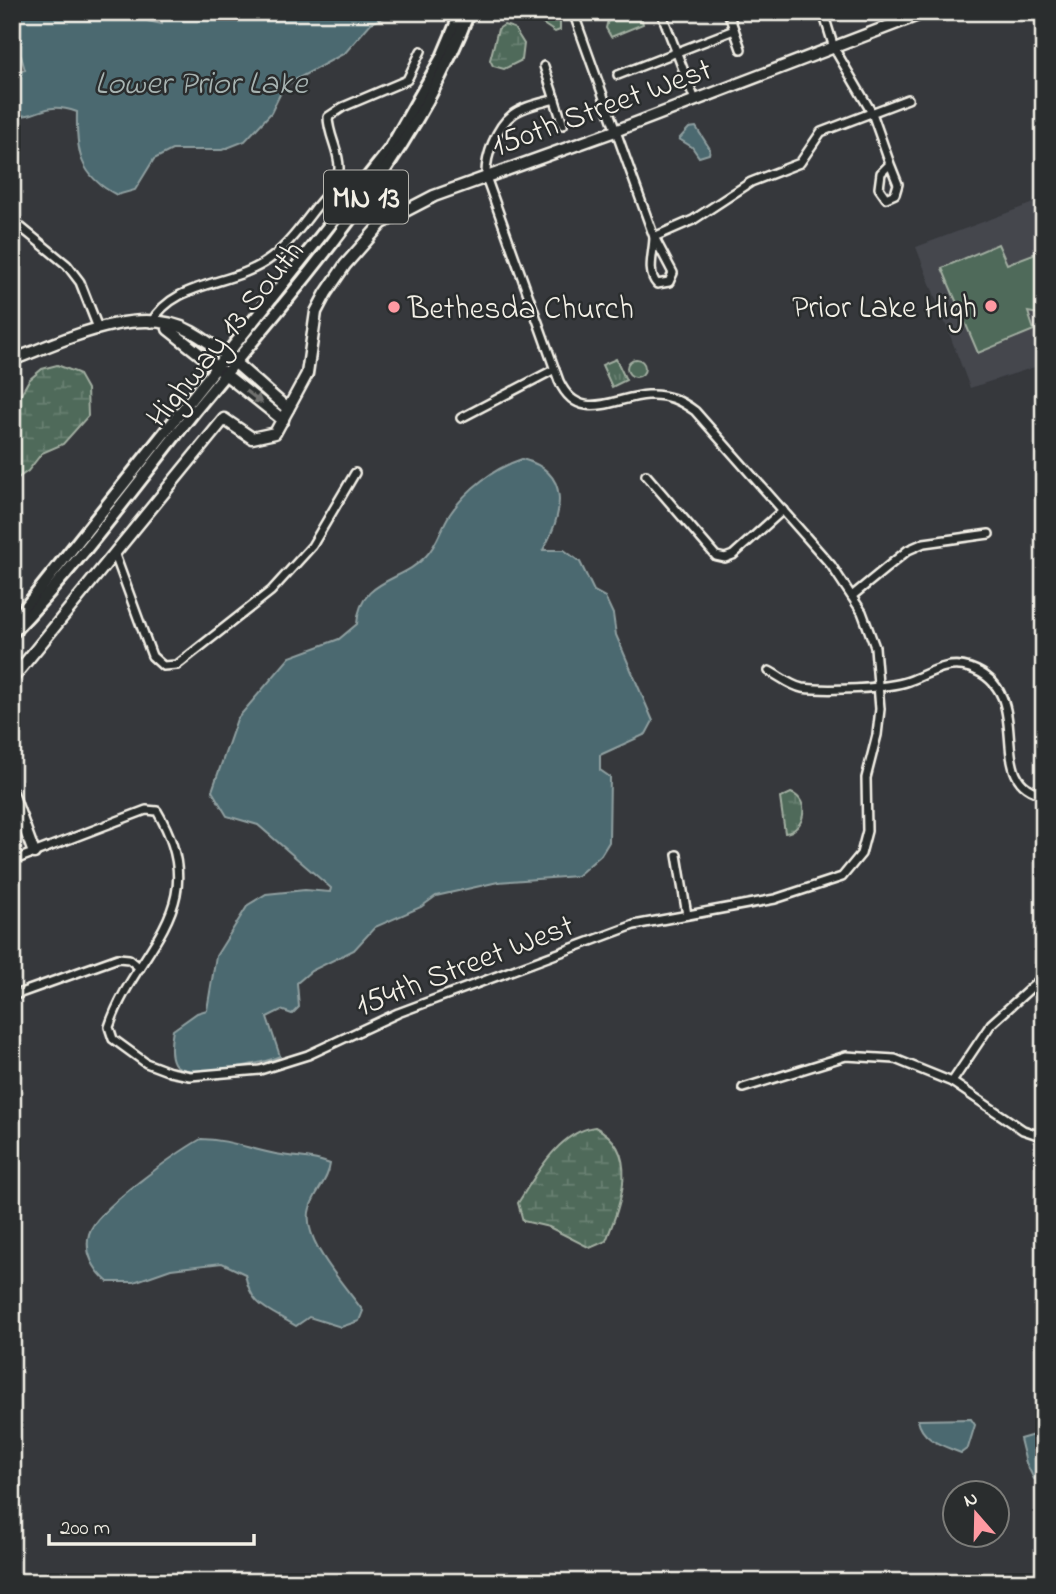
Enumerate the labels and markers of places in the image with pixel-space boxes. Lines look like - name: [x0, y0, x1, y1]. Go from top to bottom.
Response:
- place label: Prior Lake High: [792, 286, 977, 333]
- place label: Bethesda Church: [407, 287, 634, 334]
- marker: Prior Lake High: [983, 298, 999, 314]
- marker: Bethesda Church: [386, 299, 402, 315]

